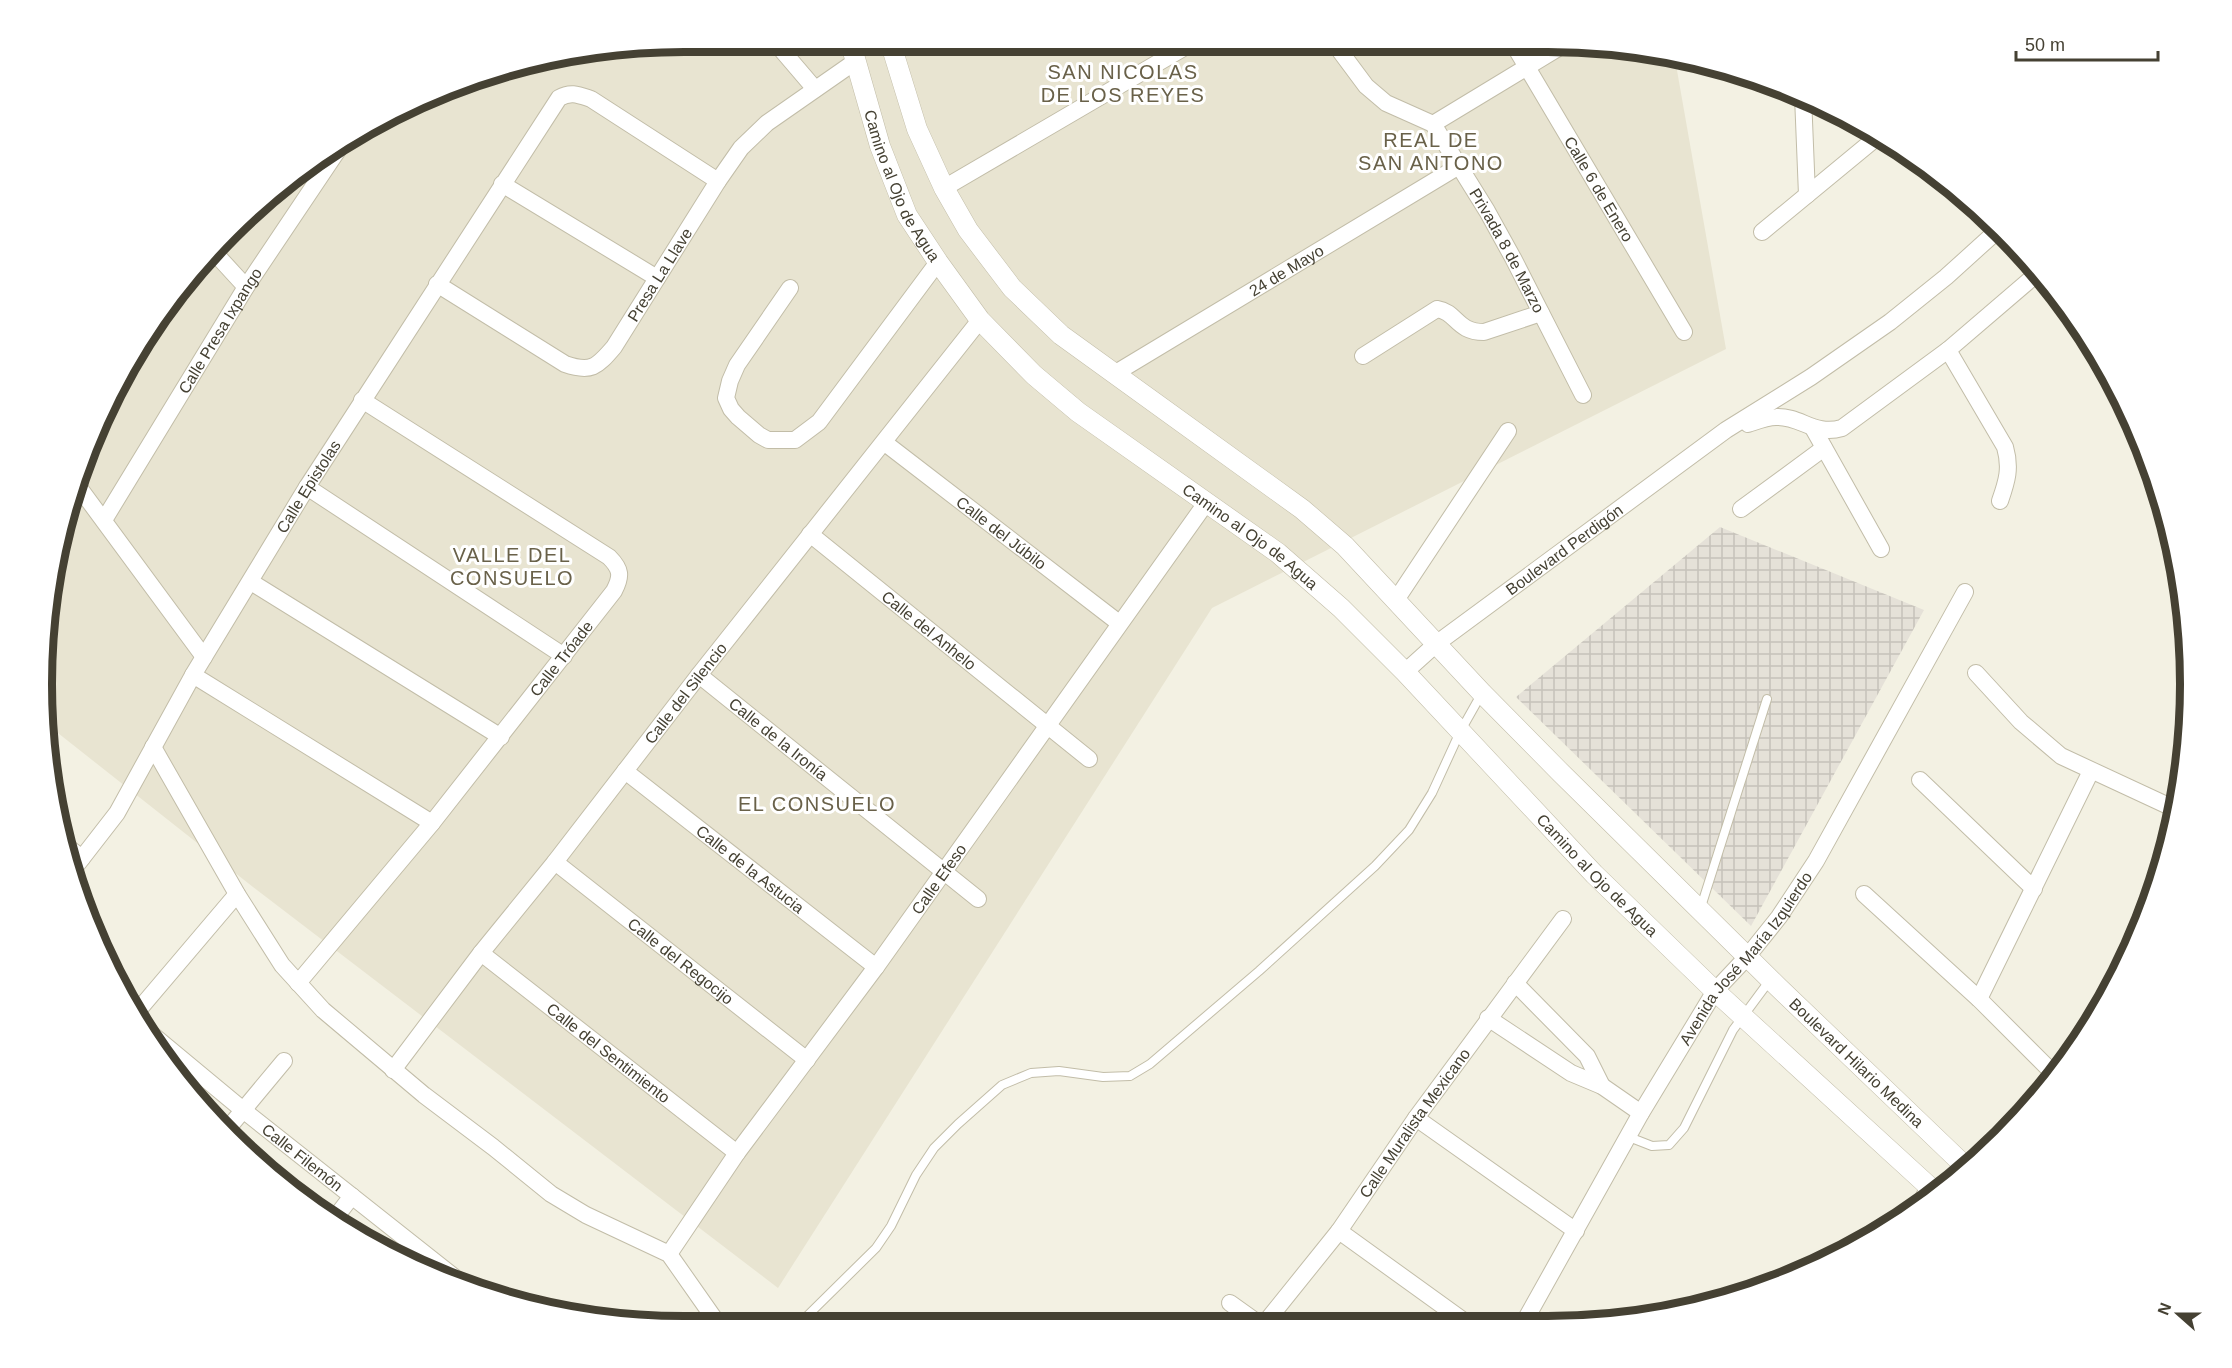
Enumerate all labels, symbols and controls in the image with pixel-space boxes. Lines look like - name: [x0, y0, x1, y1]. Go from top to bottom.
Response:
- scale bar: [2016, 24, 2158, 62]
- text: 50 m: [2025, 35, 2065, 55]
- district label: SAN NICOLAS DE LOS REYES: [1041, 61, 1205, 106]
- street label: Camino al Ojo de Agua: [861, 108, 943, 265]
- district label: REAL DE SAN ANTONO: [1358, 129, 1504, 174]
- street label: Calle 6 de Enero: [1561, 134, 1637, 245]
- street label: Privada 8 de Marzo: [1466, 185, 1547, 316]
- street label: Presa La Llave: [624, 225, 695, 325]
- street label: 24 de Mayo: [1246, 242, 1327, 300]
- street label: Calle Presa Ixpango: [175, 265, 265, 397]
- street label: Calle Epistolas: [273, 437, 344, 536]
- street label: Camino al Ojo de Agua: [1179, 480, 1321, 593]
- street label: Calle del Júbilo: [953, 493, 1050, 573]
- street label: Boulevard Perdigón: [1503, 501, 1626, 598]
- district label: VALLE DEL CONSUELO: [450, 544, 574, 589]
- street label: Calle del Anhelo: [878, 587, 979, 673]
- street label: Calle Tróade: [527, 618, 596, 700]
- street label: Calle del Silencio: [641, 640, 730, 747]
- street label: Calle de la Ironía: [726, 695, 831, 784]
- district label: EL CONSUELO: [738, 793, 896, 815]
- street label: Camino al Ojo de Agua: [1533, 811, 1661, 940]
- street label: Calle de la Astucia: [693, 822, 807, 917]
- street label: Calle Efeso: [908, 841, 970, 918]
- street label: Avenida José María Izquierdo: [1676, 869, 1815, 1048]
- street label: Calle del Regocijo: [624, 915, 737, 1008]
- street label: Boulevard Hilario Medina: [1786, 995, 1927, 1131]
- street label: Calle del Sentimiento: [543, 1000, 673, 1106]
- street label: Calle Muralista Mexicano: [1356, 1045, 1474, 1201]
- street label: Calle Filemón: [259, 1121, 346, 1195]
- north arrow: [2148, 1284, 2208, 1344]
- text: N: [2154, 1300, 2174, 1317]

